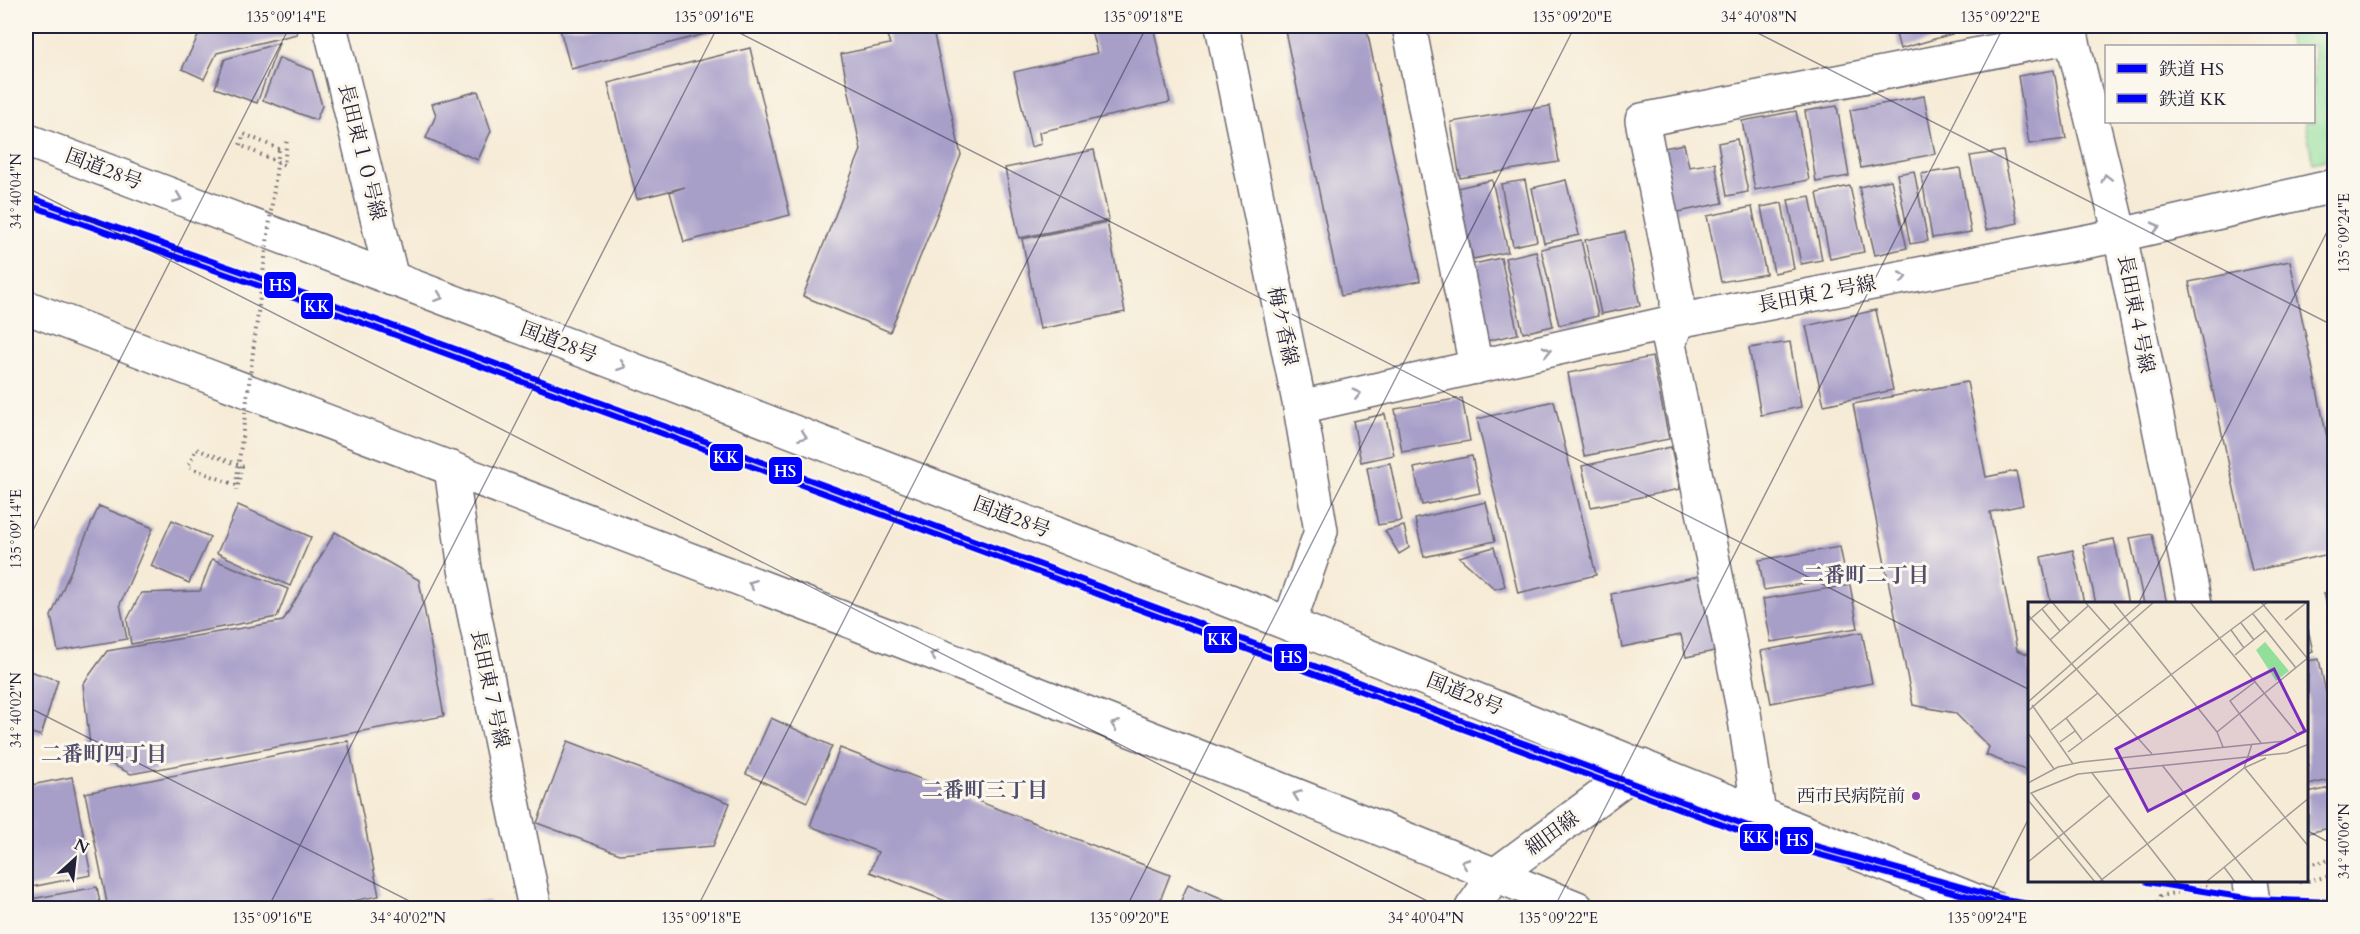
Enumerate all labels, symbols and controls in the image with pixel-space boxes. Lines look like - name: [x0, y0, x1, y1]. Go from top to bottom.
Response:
- text: 135°09'14"E: [246, 7, 326, 27]
- text: 135°09'16"E: [674, 7, 754, 27]
- text: 135°09'18"E: [1103, 7, 1183, 27]
- text: 135°09'20"E: [1532, 7, 1612, 27]
- text: 34°40'08"N: [1721, 7, 1797, 27]
- text: 135°09'22"E: [1960, 7, 2040, 27]
- legend: [2105, 45, 2315, 123]
- text: 鉄道 HS: [2159, 57, 2224, 82]
- street label: 長田東１０号線: [332, 81, 392, 223]
- text: 鉄道 KK: [2159, 87, 2227, 112]
- street label: 国道28号: [62, 142, 146, 196]
- text: 34°40'04"N: [6, 153, 26, 229]
- one-way arrow: [2101, 173, 2114, 183]
- one-way arrow: [173, 190, 183, 203]
- text: 135°09'24"E: [2334, 193, 2354, 273]
- one-way arrow: [2151, 221, 2161, 234]
- street label: 長田東４号線: [2111, 253, 2161, 375]
- street label: 長田東２号線: [1756, 269, 1878, 319]
- line badge: HS: [263, 271, 297, 299]
- one-way arrow: [1898, 271, 1908, 284]
- text: HS: [269, 275, 291, 297]
- street label: 梅ケ香線: [1261, 284, 1305, 368]
- one-way arrow: [433, 289, 444, 302]
- line badge: KK: [300, 292, 334, 320]
- text: KK: [304, 296, 330, 318]
- street label: 国道28号: [517, 315, 601, 369]
- one-way arrow: [1542, 345, 1552, 358]
- one-way arrow: [616, 358, 626, 371]
- one-way arrow: [1352, 388, 1362, 401]
- one-way arrow: [797, 429, 808, 441]
- line badge: KK: [709, 443, 744, 472]
- text: KK: [713, 447, 739, 469]
- line badge: HS: [768, 456, 803, 485]
- text: HS: [774, 461, 796, 483]
- text: 135°09'14"E: [6, 489, 26, 569]
- street label: 国道28号: [970, 490, 1054, 544]
- district label: 二番町二丁目: [1803, 561, 1929, 590]
- one-way arrow: [747, 579, 758, 591]
- inset map: [2028, 602, 2309, 883]
- line badge: KK: [1203, 625, 1238, 654]
- street label: 長田東７号線: [464, 628, 516, 750]
- text: KK: [1207, 629, 1233, 651]
- line badge: HS: [1273, 643, 1308, 672]
- text: HS: [1280, 647, 1302, 669]
- one-way arrow: [929, 649, 939, 662]
- street label: 国道28号: [1423, 666, 1507, 722]
- text: 34°40'02"N: [6, 672, 26, 748]
- one-way arrow: [1111, 720, 1122, 732]
- district label: 二番町四丁目: [41, 740, 167, 769]
- district label: 二番町三丁目: [922, 776, 1048, 805]
- place label: 西市民病院前: [1797, 784, 1905, 809]
- one-way arrow: [1293, 790, 1304, 802]
- marker: 西市民病院前: [1910, 790, 1922, 802]
- text: 34°40'06"N: [2334, 803, 2354, 879]
- street label: 細田線: [1520, 804, 1584, 862]
- line badge: KK: [1739, 823, 1774, 852]
- line badge: HS: [1779, 826, 1814, 855]
- text: KK: [1743, 827, 1769, 849]
- north arrow: [45, 829, 105, 889]
- text: HS: [1786, 830, 1808, 852]
- text: N: [70, 834, 93, 860]
- one-way arrow: [1460, 858, 1471, 870]
- text: 135°09'16"E: [232, 908, 312, 928]
- text: 34°40'02"N: [370, 908, 446, 928]
- text: 135°09'18"E: [661, 908, 741, 928]
- text: 135°09'20"E: [1089, 908, 1169, 928]
- text: 34°40'04"N: [1388, 908, 1464, 928]
- text: 135°09'22"E: [1518, 908, 1598, 928]
- text: 135°09'24"E: [1947, 908, 2027, 928]

